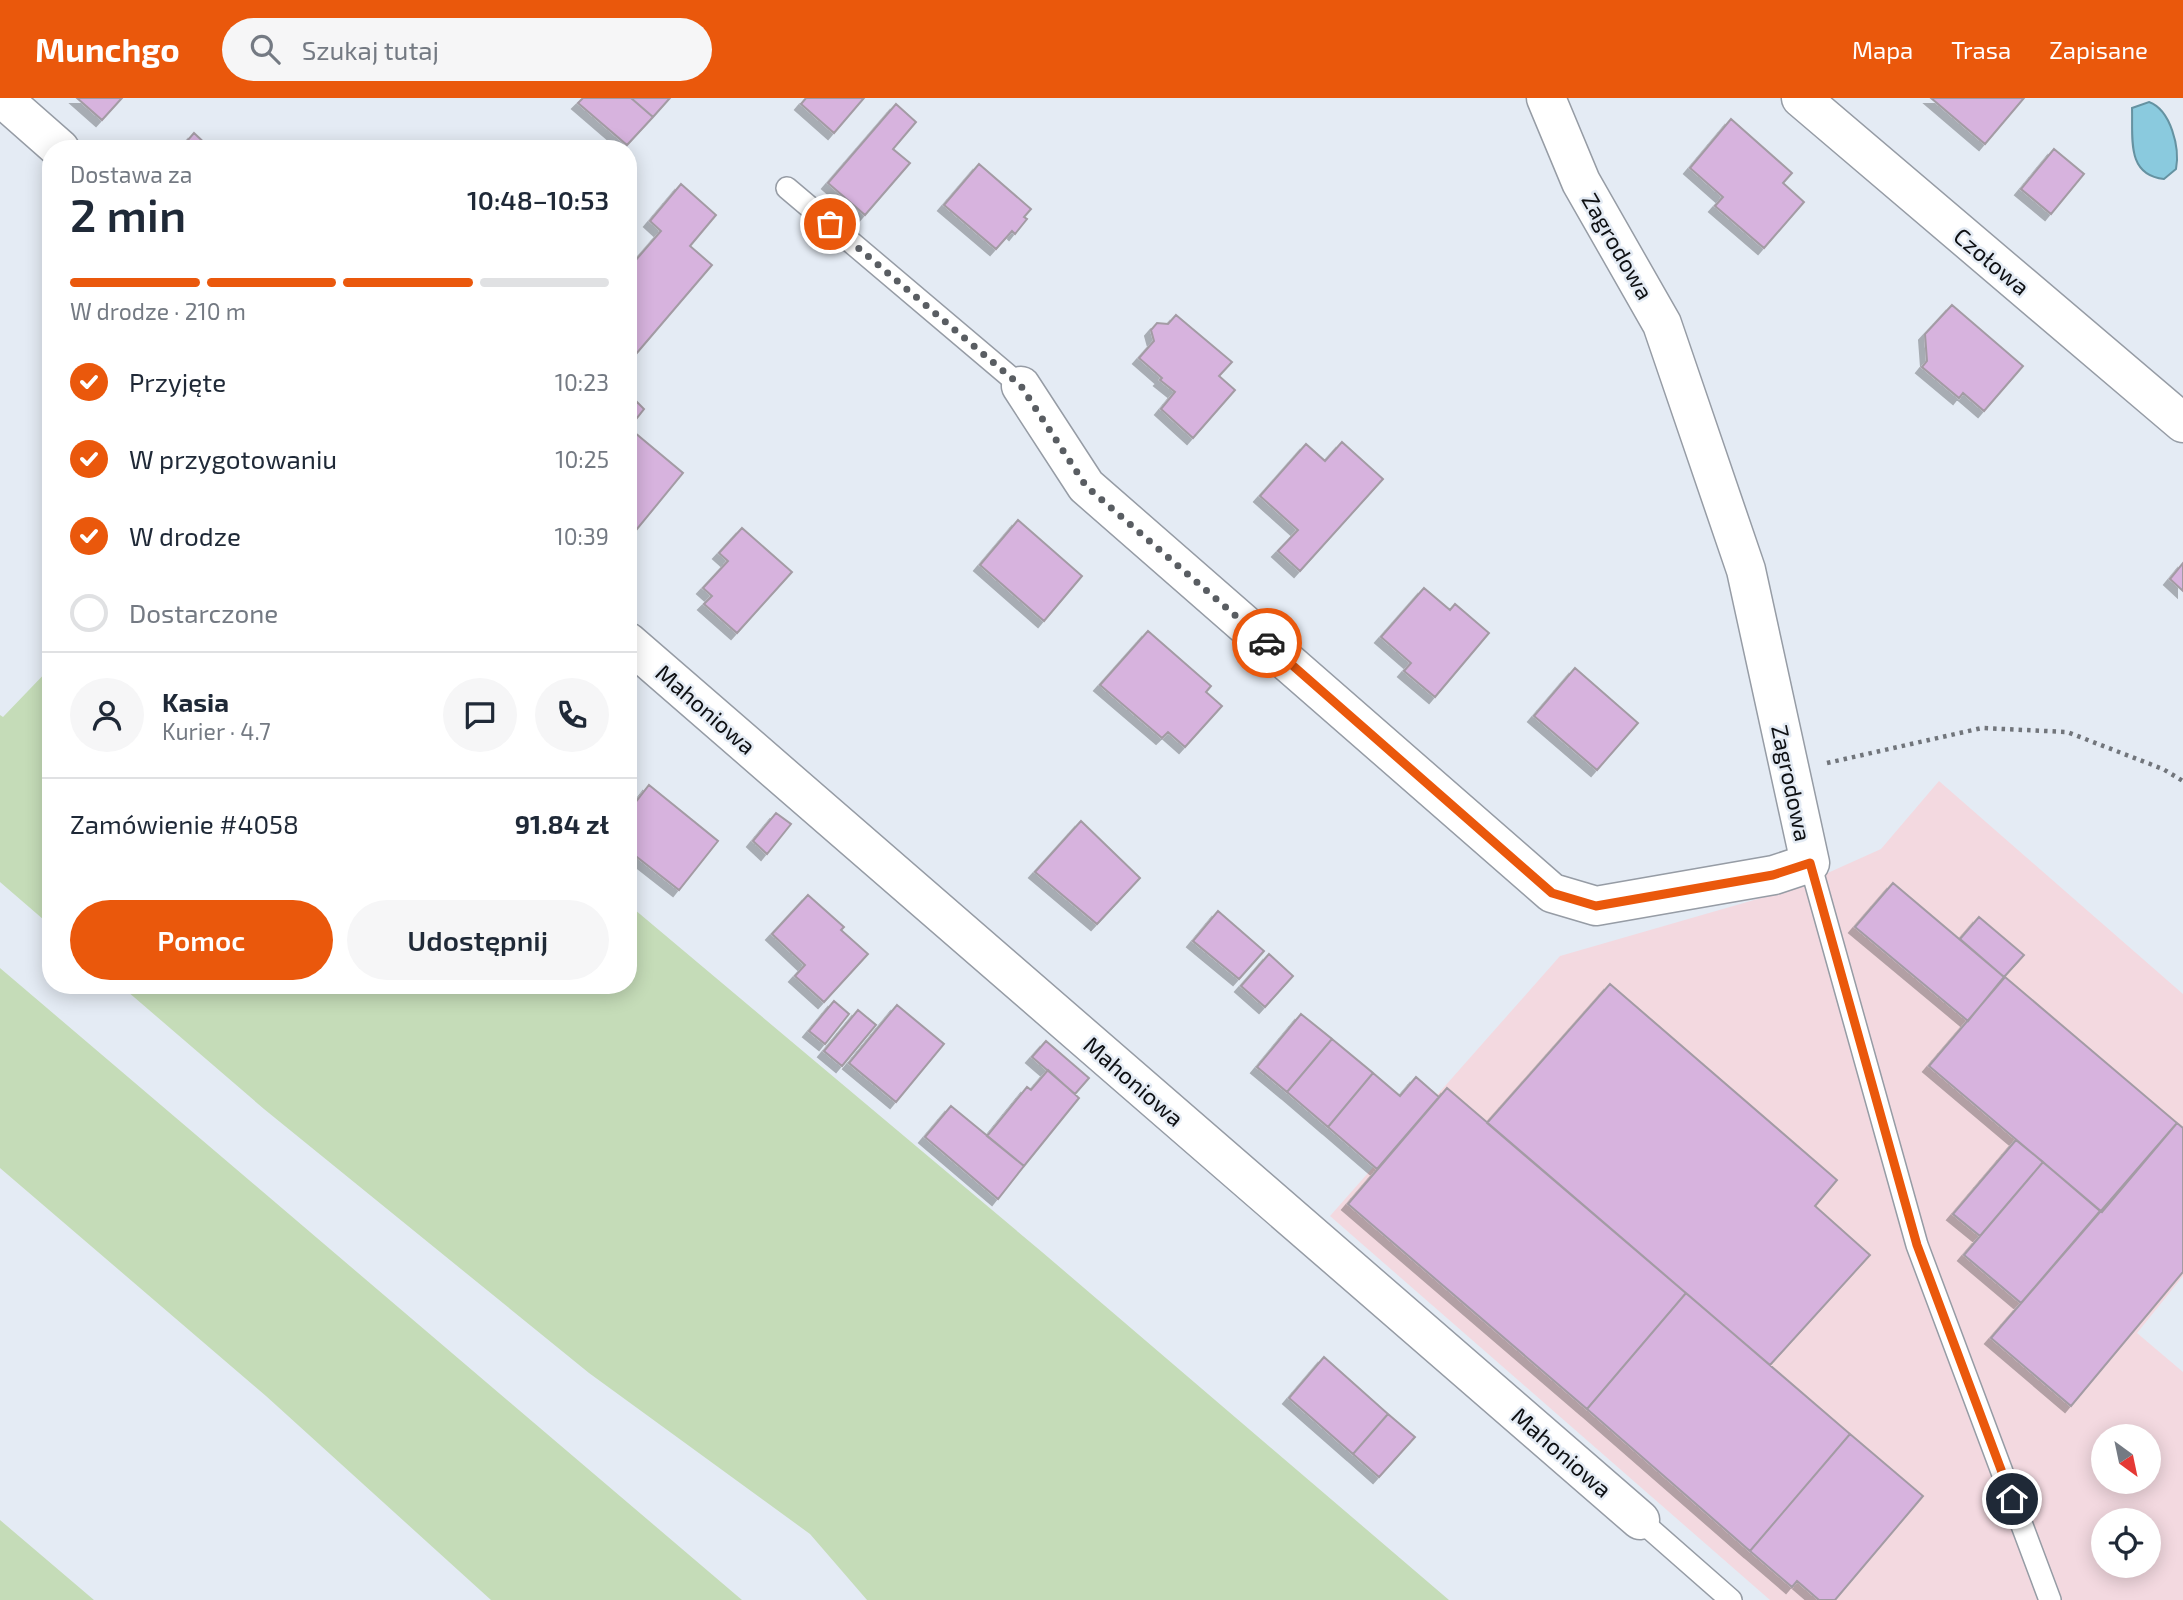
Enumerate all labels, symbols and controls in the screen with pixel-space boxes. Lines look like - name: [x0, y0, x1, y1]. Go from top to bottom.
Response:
- search box: [222, 18, 712, 81]
- text: Munchgo: [35, 29, 180, 69]
- icon: search: [246, 30, 284, 68]
- text: Szukaj tutaj: [302, 34, 439, 65]
- text: Mapa: [1852, 35, 1913, 64]
- text: Trasa: [1951, 35, 2011, 64]
- text: Zapisane: [2049, 35, 2148, 64]
- text: Dostawa za: [70, 160, 192, 188]
- text: 10:48–10:53: [467, 184, 609, 215]
- text: 2 min: [70, 186, 186, 241]
- street label: Zagrodowa: [1576, 188, 1660, 304]
- pin: [800, 194, 860, 254]
- icon: bag: [811, 205, 849, 243]
- street label: Czołowa: [1949, 221, 2035, 301]
- text: W drodze · 210 m: [70, 297, 246, 325]
- icon: check: [70, 363, 108, 401]
- text: Przyjęte: [129, 366, 226, 397]
- text: 10:23: [555, 368, 609, 396]
- icon: check: [70, 440, 108, 478]
- text: W przygotowaniu: [129, 443, 337, 474]
- text: 10:25: [555, 445, 609, 473]
- icon: check: [70, 517, 108, 555]
- text: W drodze: [129, 520, 241, 551]
- text: 10:39: [555, 522, 609, 550]
- text: Dostarczone: [129, 597, 278, 628]
- courier: [1232, 608, 1302, 678]
- icon: car: [1248, 624, 1286, 662]
- street label: Mahoniowa: [650, 658, 762, 760]
- button: person: [70, 678, 144, 752]
- button: chat: [443, 678, 517, 752]
- button: phone: [535, 678, 609, 752]
- text: Kasia: [162, 686, 229, 717]
- text: Kurier · 4.7: [162, 717, 271, 745]
- street label: Zagrodowa: [1766, 722, 1818, 844]
- text: Zamówienie #4058: [70, 808, 299, 839]
- text: 91.84 zł: [515, 808, 609, 839]
- button: Pomoc: [70, 900, 333, 980]
- button: Udostępnij: [347, 900, 609, 980]
- street label: Mahoniowa: [1078, 1030, 1190, 1132]
- street label: Mahoniowa: [1506, 1401, 1618, 1503]
- north arrow: [2091, 1424, 2161, 1494]
- map controls: [2091, 1424, 2161, 1578]
- pin: [1982, 1469, 2042, 1529]
- icon: home: [1993, 1480, 2031, 1518]
- button: locate: [2091, 1508, 2161, 1578]

